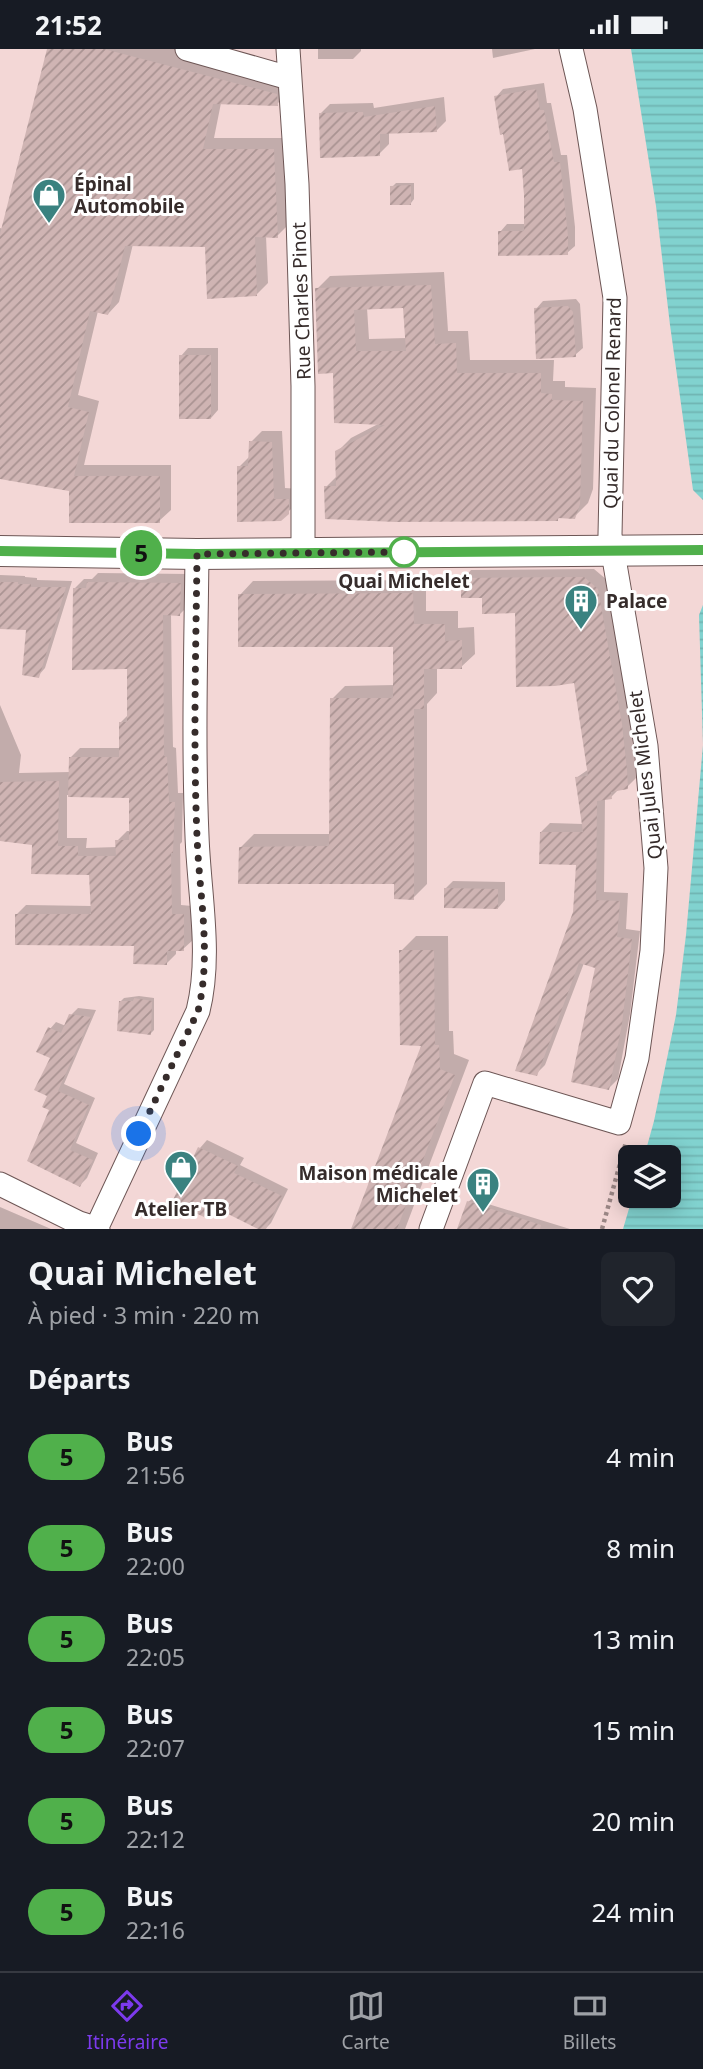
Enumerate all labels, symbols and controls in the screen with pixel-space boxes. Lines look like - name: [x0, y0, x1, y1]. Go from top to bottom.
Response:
- text: 21:52: [35, 7, 102, 43]
- place label: Épinal Automobile: [74, 171, 185, 219]
- shop icon: Épinal Automobile: [30, 176, 68, 225]
- street label: Rue Charles Pinot: [285, 222, 317, 380]
- street label: Quai du Colonel Renard: [597, 297, 627, 509]
- line badge: 5: [118, 530, 164, 576]
- text: 5: [134, 536, 148, 569]
- marker: Quai Michelet: [389, 537, 419, 567]
- place label: Quai Michelet: [338, 568, 470, 594]
- building icon: Palace: [562, 582, 600, 631]
- place label: Palace: [606, 588, 667, 614]
- street label: Quai Jules Michelet: [622, 689, 668, 861]
- your location: [121, 1116, 156, 1151]
- map controls: [618, 1145, 681, 1208]
- button: layers: [618, 1145, 681, 1208]
- shop icon: Atelier TB: [162, 1148, 200, 1197]
- place label: Maison médicale Michelet: [299, 1160, 458, 1208]
- building icon: Maison médicale Michelet: [464, 1165, 502, 1214]
- place label: Atelier TB: [135, 1196, 227, 1222]
- text: Quai Michelet: [28, 1250, 257, 1295]
- button: heart: [601, 1252, 675, 1326]
- text: À pied · 3 min · 220 m: [28, 1299, 260, 1331]
- text: Départs: [28, 1361, 131, 1397]
- text: Bus: [126, 1423, 173, 1459]
- text: 4 min: [606, 1439, 675, 1475]
- text: 5: [60, 1440, 73, 1473]
- text: 21:56: [126, 1459, 185, 1491]
- text: Bus: [126, 1514, 173, 1550]
- text: 8 min: [606, 1530, 675, 1566]
- text: 5: [60, 1531, 73, 1564]
- text: 22:00: [126, 1550, 185, 1582]
- text: Bus: [126, 1605, 173, 1641]
- text: 13 min: [591, 1621, 675, 1657]
- text: 5: [60, 1622, 73, 1655]
- text: 22:05: [126, 1641, 185, 1673]
- text: Bus: [126, 1696, 173, 1732]
- text: 15 min: [591, 1712, 675, 1748]
- text: 5: [60, 1713, 73, 1746]
- text: 22:07: [126, 1732, 185, 1764]
- text: Bus: [126, 1787, 173, 1823]
- text: 20 min: [591, 1803, 675, 1839]
- text: 5: [60, 1804, 73, 1837]
- text: 22:12: [126, 1823, 185, 1855]
- text: Bus: [126, 1878, 173, 1914]
- text: 24 min: [591, 1894, 675, 1930]
- text: 5: [60, 1895, 73, 1928]
- text: 22:16: [126, 1914, 185, 1946]
- tab: Itinéraire: [87, 1987, 168, 2055]
- tab: Carte: [342, 1987, 390, 2055]
- tab: Billets: [563, 1987, 616, 2055]

